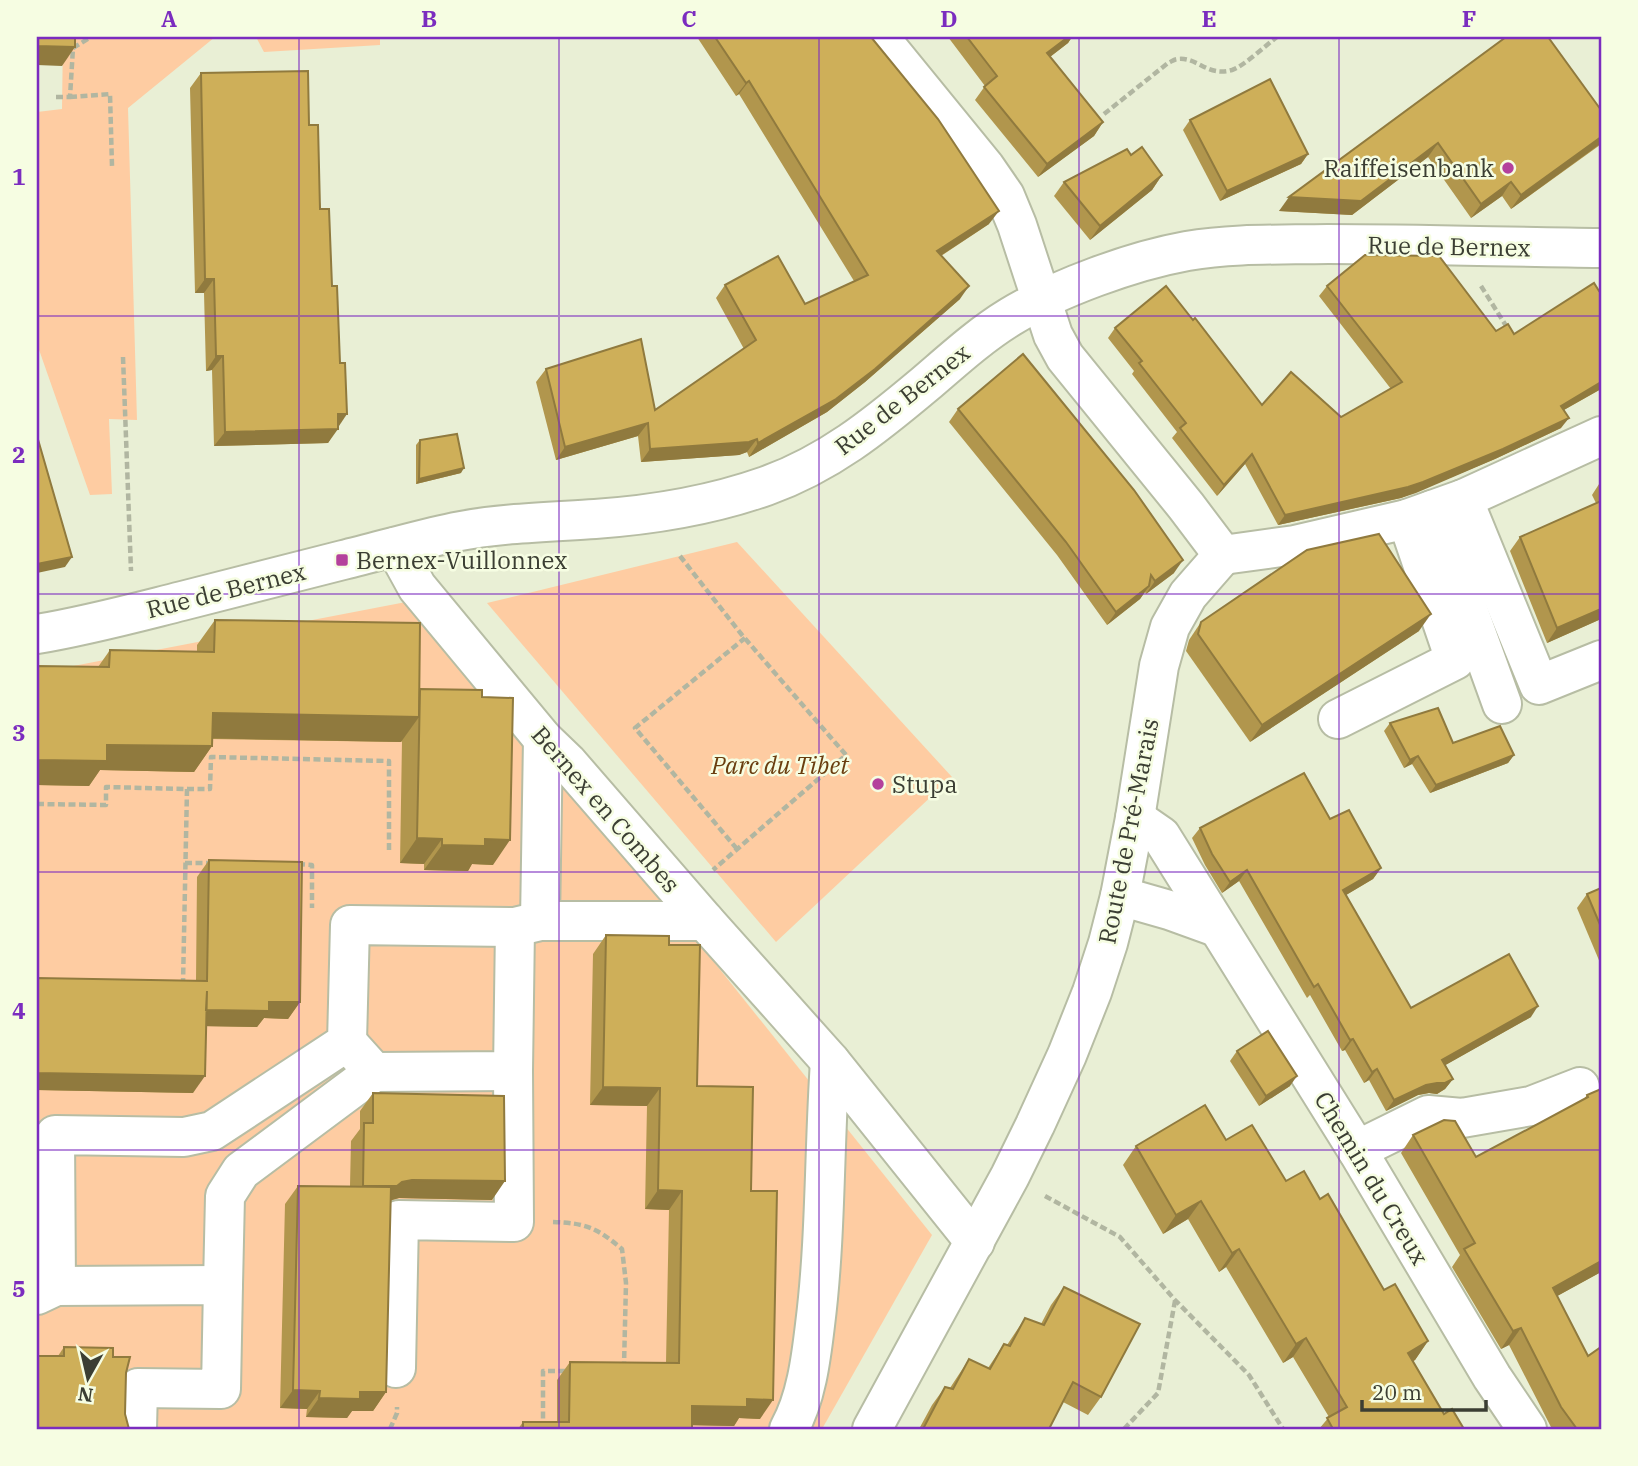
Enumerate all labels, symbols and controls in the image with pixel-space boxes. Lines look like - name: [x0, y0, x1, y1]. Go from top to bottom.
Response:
- text: A: [161, 3, 177, 33]
- text: B: [421, 3, 437, 33]
- text: C: [681, 3, 697, 33]
- text: D: [940, 3, 958, 33]
- text: E: [1201, 3, 1217, 33]
- text: F: [1462, 3, 1476, 33]
- place label: Raiffeisenbank: [1324, 152, 1494, 184]
- marker: Raiffeisenbank: [1500, 160, 1516, 176]
- text: 1: [12, 161, 26, 191]
- street label: Rue de Bernex: [1367, 229, 1531, 263]
- street label: Rue de Bernex: [828, 336, 976, 462]
- text: 2: [12, 439, 26, 469]
- place label: Bernex-Vuillonnex: [356, 544, 568, 576]
- marker: Bernex-Vuillonnex: [334, 552, 350, 568]
- street label: Rue de Bernex: [143, 555, 309, 625]
- street label: Route de Pré-Marais: [1090, 716, 1166, 946]
- text: 3: [12, 717, 26, 747]
- street label: Bernex en Combes: [525, 719, 687, 899]
- park label: Parc du Tibet: [710, 749, 850, 781]
- place label: Stupa: [892, 768, 958, 800]
- marker: Stupa: [870, 776, 886, 792]
- text: 4: [12, 995, 26, 1025]
- street label: Chemin du Creux: [1308, 1085, 1436, 1271]
- text: 5: [12, 1273, 26, 1303]
- north arrow: [52, 1344, 122, 1414]
- scale bar: [1362, 1368, 1486, 1412]
- text: 20 m: [1372, 1378, 1422, 1406]
- text: N: [77, 1382, 95, 1408]

